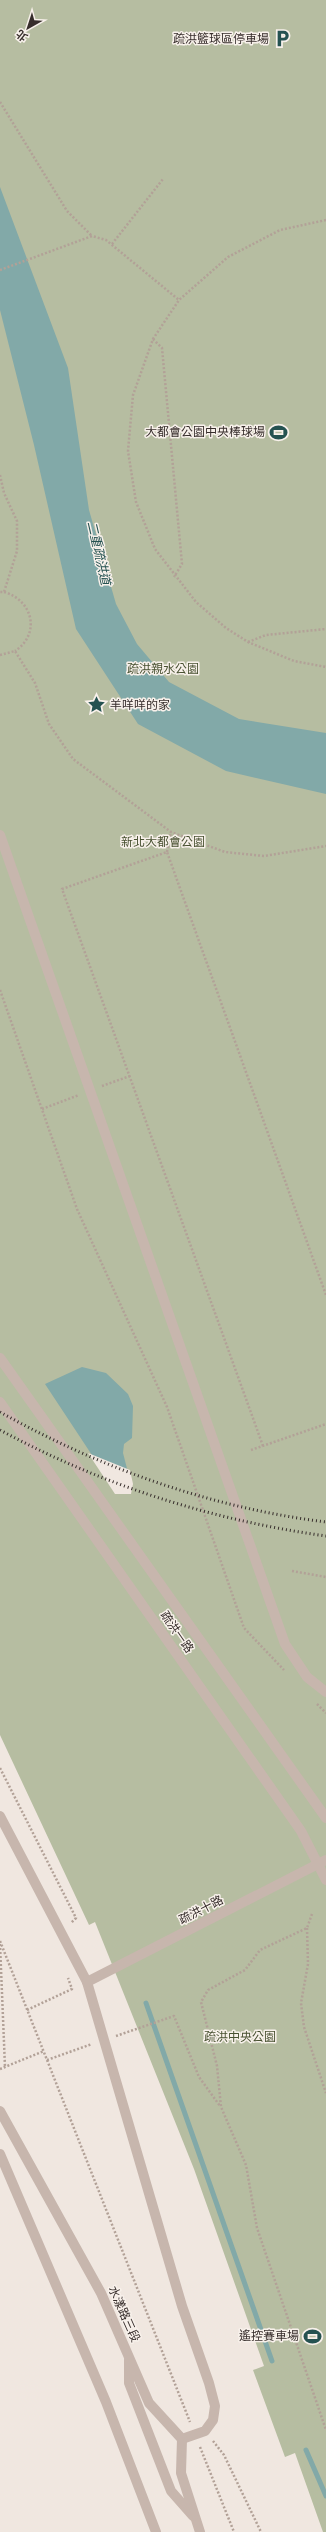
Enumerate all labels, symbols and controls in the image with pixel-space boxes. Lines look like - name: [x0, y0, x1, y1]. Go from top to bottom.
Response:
- north arrow: [8, 8, 48, 48]
- text: 北: [13, 27, 30, 45]
- parking icon: 疏洪籃球區停車場: [272, 29, 292, 49]
- place label: 疏洪籃球區停車場: [173, 31, 269, 47]
- sports icon: 大都會公園中央棒球場: [268, 422, 288, 442]
- place label: 大都會公園中央棒球場: [145, 424, 265, 440]
- water label: 二重疏洪道: [83, 519, 115, 589]
- park label: 疏洪親水公園: [127, 661, 199, 677]
- place icon: 羊咩咩的家: [87, 695, 107, 715]
- place label: 羊咩咩的家: [110, 697, 170, 713]
- park label: 新北大都會公園: [121, 834, 205, 850]
- street label: 疏洪一路: [157, 1608, 197, 1656]
- street label: 疏洪十路: [176, 1892, 226, 1928]
- park label: 疏洪中央公園: [204, 2029, 276, 2045]
- street label: 水漾路三段: [104, 2283, 144, 2345]
- sports icon: 遙控賽車場: [302, 2326, 322, 2346]
- place label: 遙控賽車場: [239, 2328, 299, 2344]

